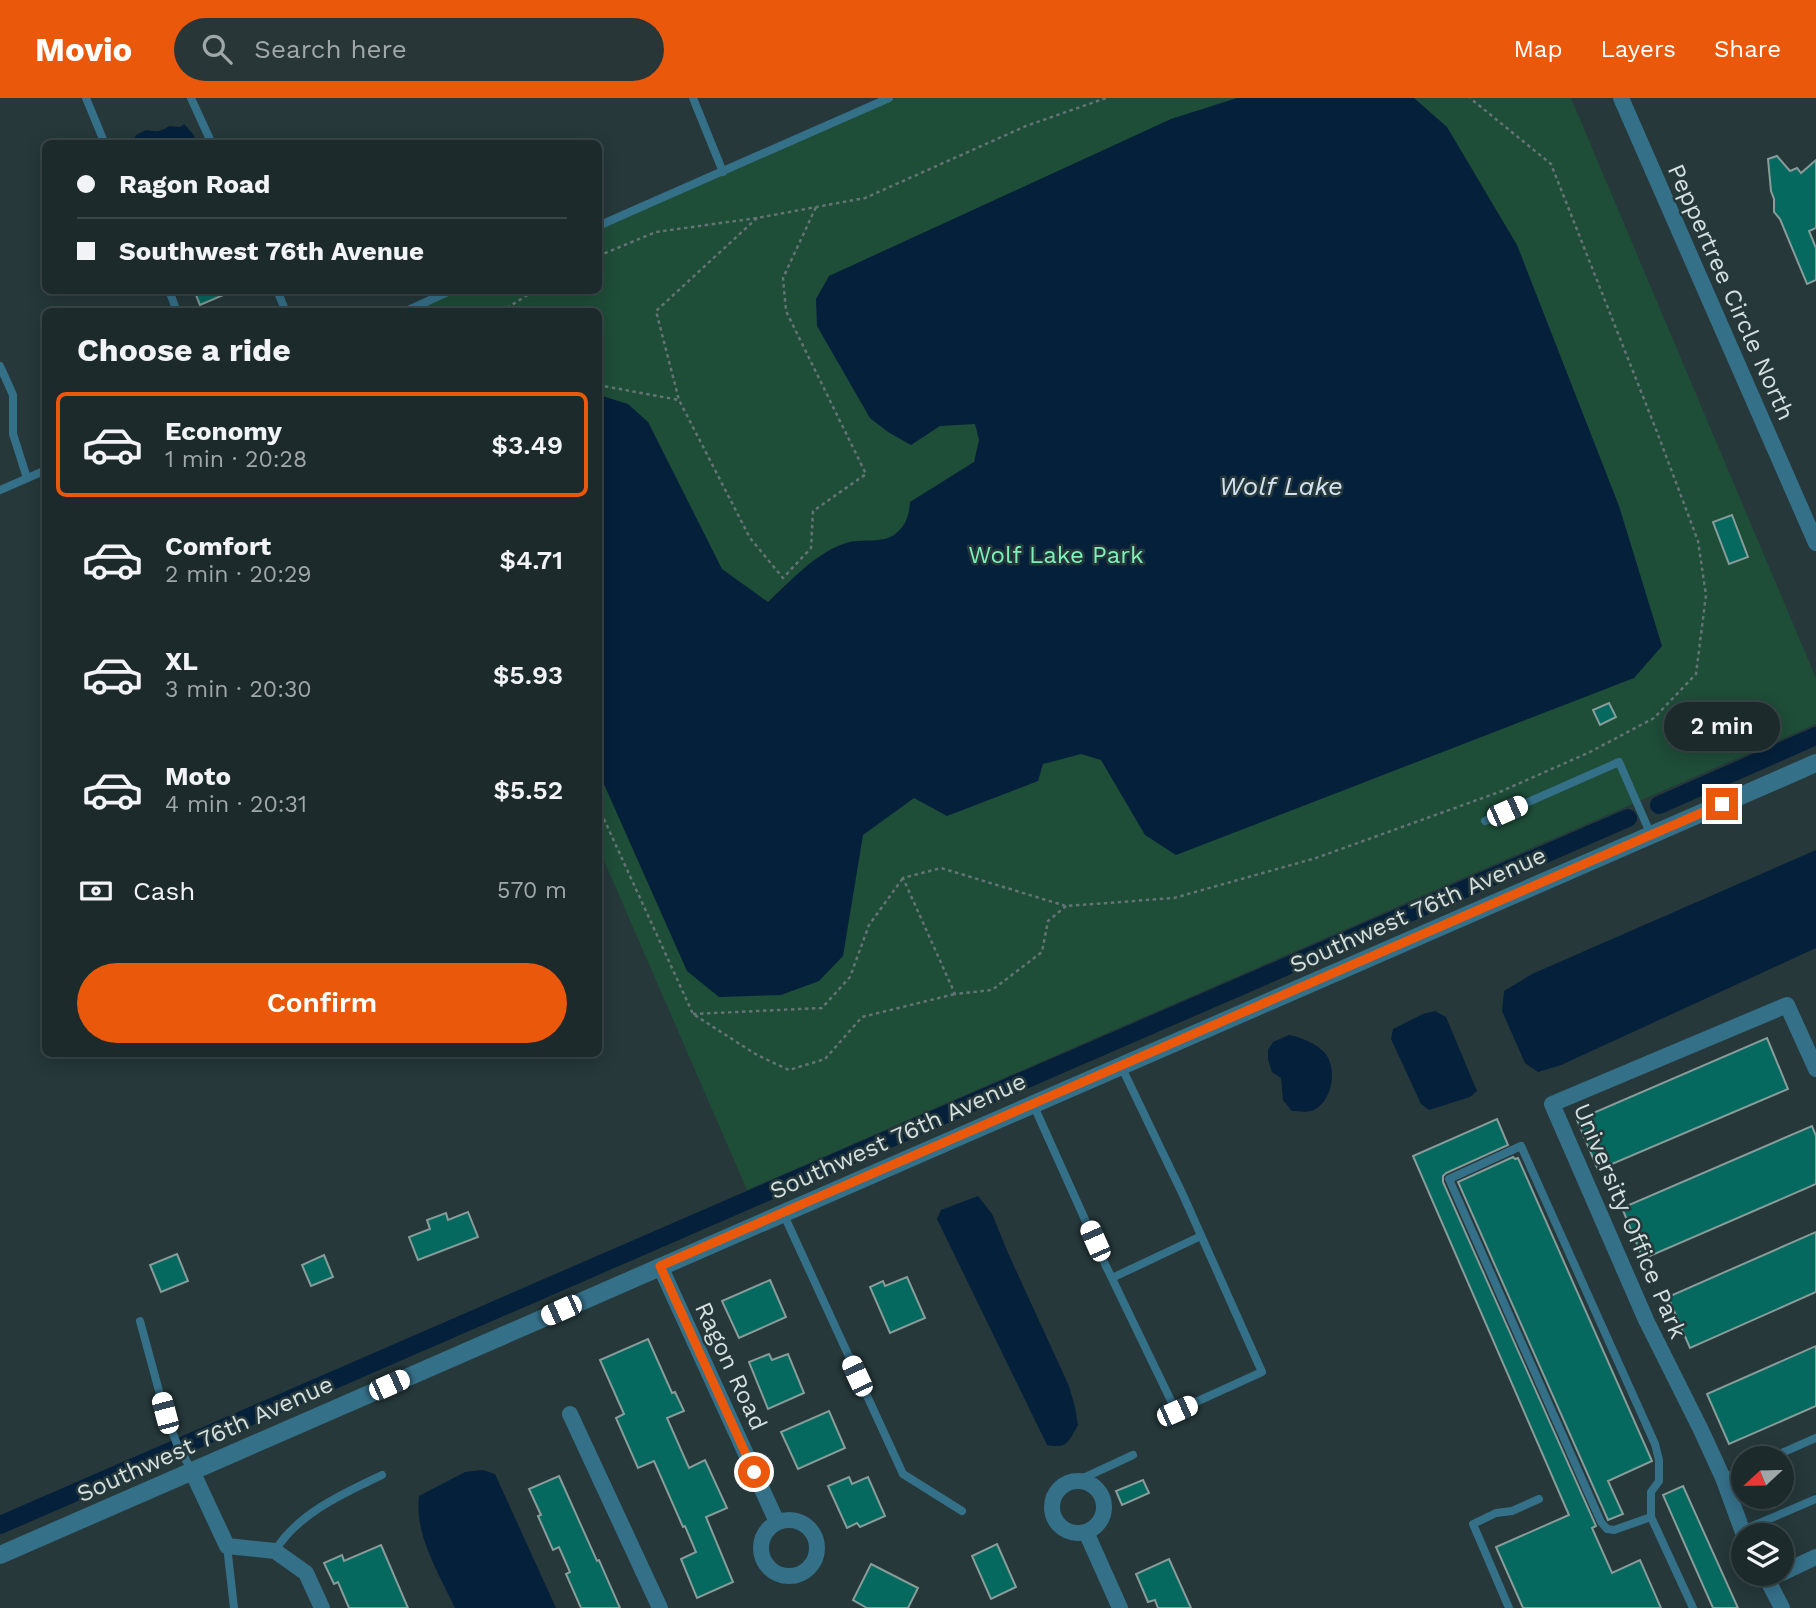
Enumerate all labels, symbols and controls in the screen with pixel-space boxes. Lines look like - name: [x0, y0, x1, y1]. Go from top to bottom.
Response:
- search box: [174, 18, 664, 81]
- text: Movio: [35, 30, 132, 69]
- icon: search: [198, 30, 236, 68]
- text: Search here: [254, 34, 407, 64]
- text: Map: [1514, 35, 1562, 63]
- text: Layers: [1600, 35, 1676, 63]
- text: Share: [1714, 35, 1781, 63]
- street label: Peppertree Circle North: [1662, 160, 1800, 424]
- text: Ragon Road: [119, 169, 270, 199]
- text: Southwest 76th Avenue: [119, 236, 424, 266]
- text: Choose a ride: [77, 331, 291, 369]
- icon: car: [81, 413, 144, 476]
- text: Economy: [165, 416, 282, 446]
- text: $3.49: [492, 430, 563, 460]
- text: 1 min · 20:28: [165, 446, 307, 473]
- water label: Wolf Lake: [1219, 471, 1343, 501]
- icon: car: [81, 528, 144, 591]
- text: Comfort: [165, 531, 271, 561]
- park label: Wolf Lake Park: [968, 541, 1144, 569]
- text: $4.71: [499, 545, 563, 575]
- text: 2 min · 20:29: [165, 561, 312, 588]
- icon: car: [81, 643, 144, 706]
- text: XL: [165, 646, 198, 676]
- text: $5.93: [493, 660, 563, 690]
- text: 3 min · 20:30: [165, 676, 312, 703]
- callout: 2 min: [1664, 702, 1780, 752]
- text: 2 min: [1690, 713, 1754, 740]
- icon: car: [81, 758, 144, 821]
- text: Moto: [165, 761, 231, 791]
- text: $5.52: [494, 775, 563, 805]
- route end: [1706, 788, 1738, 820]
- text: 4 min · 20:31: [165, 791, 307, 818]
- car: [1484, 793, 1531, 829]
- street label: Southwest 76th Avenue: [1286, 841, 1550, 979]
- icon: cash: [77, 872, 115, 910]
- text: Cash: [133, 876, 195, 906]
- text: 570 m: [497, 877, 567, 904]
- button: Confirm: [77, 963, 567, 1043]
- street label: Southwest 76th Avenue: [766, 1067, 1030, 1205]
- street label: University Office Park: [1568, 1099, 1692, 1343]
- car: [1077, 1218, 1114, 1264]
- car: [538, 1292, 585, 1328]
- street label: Ragon Road: [689, 1297, 773, 1435]
- car: [839, 1353, 876, 1399]
- car: [366, 1367, 413, 1403]
- street label: Southwest 76th Avenue: [73, 1370, 337, 1508]
- car: [150, 1390, 181, 1436]
- car: [1154, 1393, 1201, 1429]
- north arrow: [1731, 1446, 1794, 1508]
- map controls: [1731, 1446, 1794, 1586]
- route start: [738, 1456, 770, 1488]
- button: layers: [1731, 1523, 1794, 1586]

